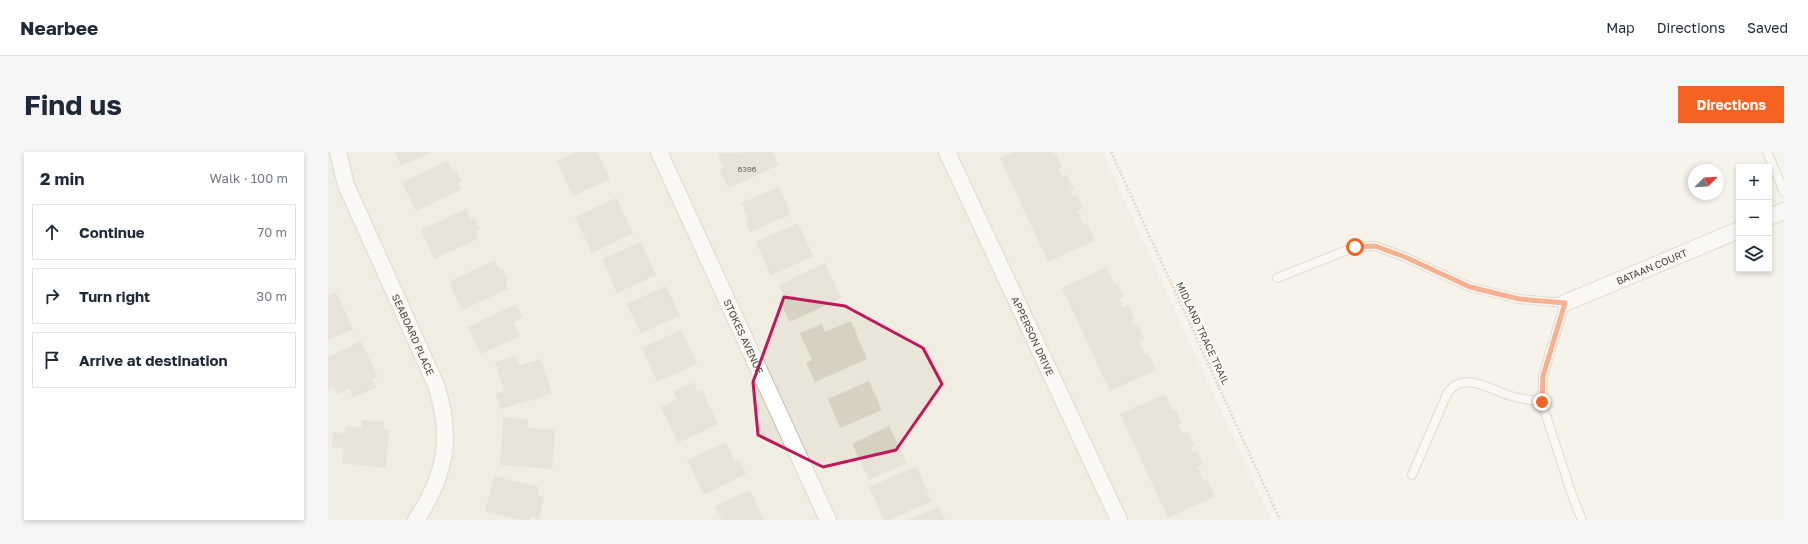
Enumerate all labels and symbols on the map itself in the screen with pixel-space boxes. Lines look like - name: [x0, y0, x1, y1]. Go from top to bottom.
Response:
- house number: 6396: [737, 164, 757, 174]
- north arrow: [1688, 164, 1724, 200]
- route start: [1346, 238, 1364, 256]
- street label: BATAAN COURT: [1614, 246, 1689, 287]
- street label: MIDLAND TRACE TRAIL: [1174, 280, 1232, 387]
- street label: SEABOARD PLACE: [390, 292, 437, 377]
- street label: APPERSON DRIVE: [1009, 294, 1057, 378]
- street label: STOKES AVENUE: [721, 297, 766, 376]
- route end: [1533, 393, 1551, 411]

